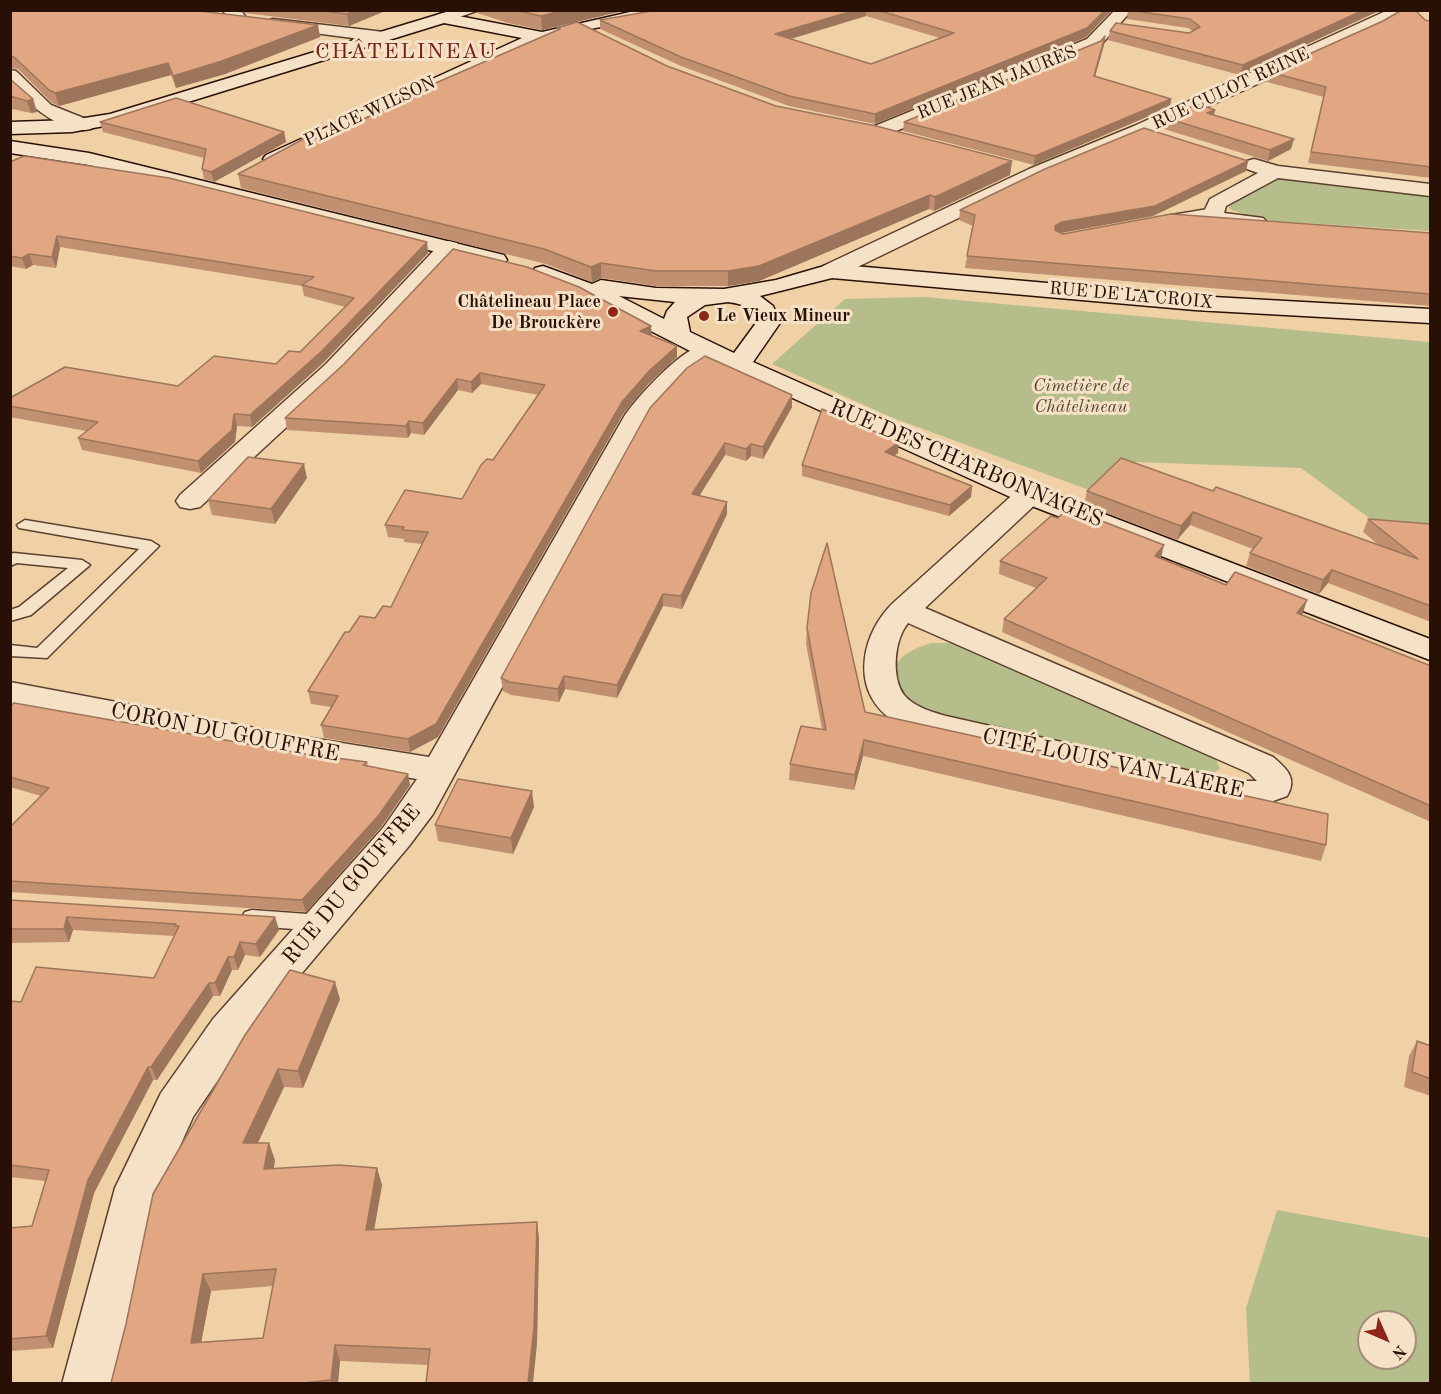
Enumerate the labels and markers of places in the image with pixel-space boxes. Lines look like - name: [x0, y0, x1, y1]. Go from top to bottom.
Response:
- place label: Châtelineau Place De Brouckère: [457, 291, 601, 334]
- marker: Châtelineau Place De Brouckère: [606, 305, 620, 319]
- place label: Le Vieux Mineur: [716, 305, 850, 327]
- marker: Le Vieux Mineur: [697, 309, 711, 323]

